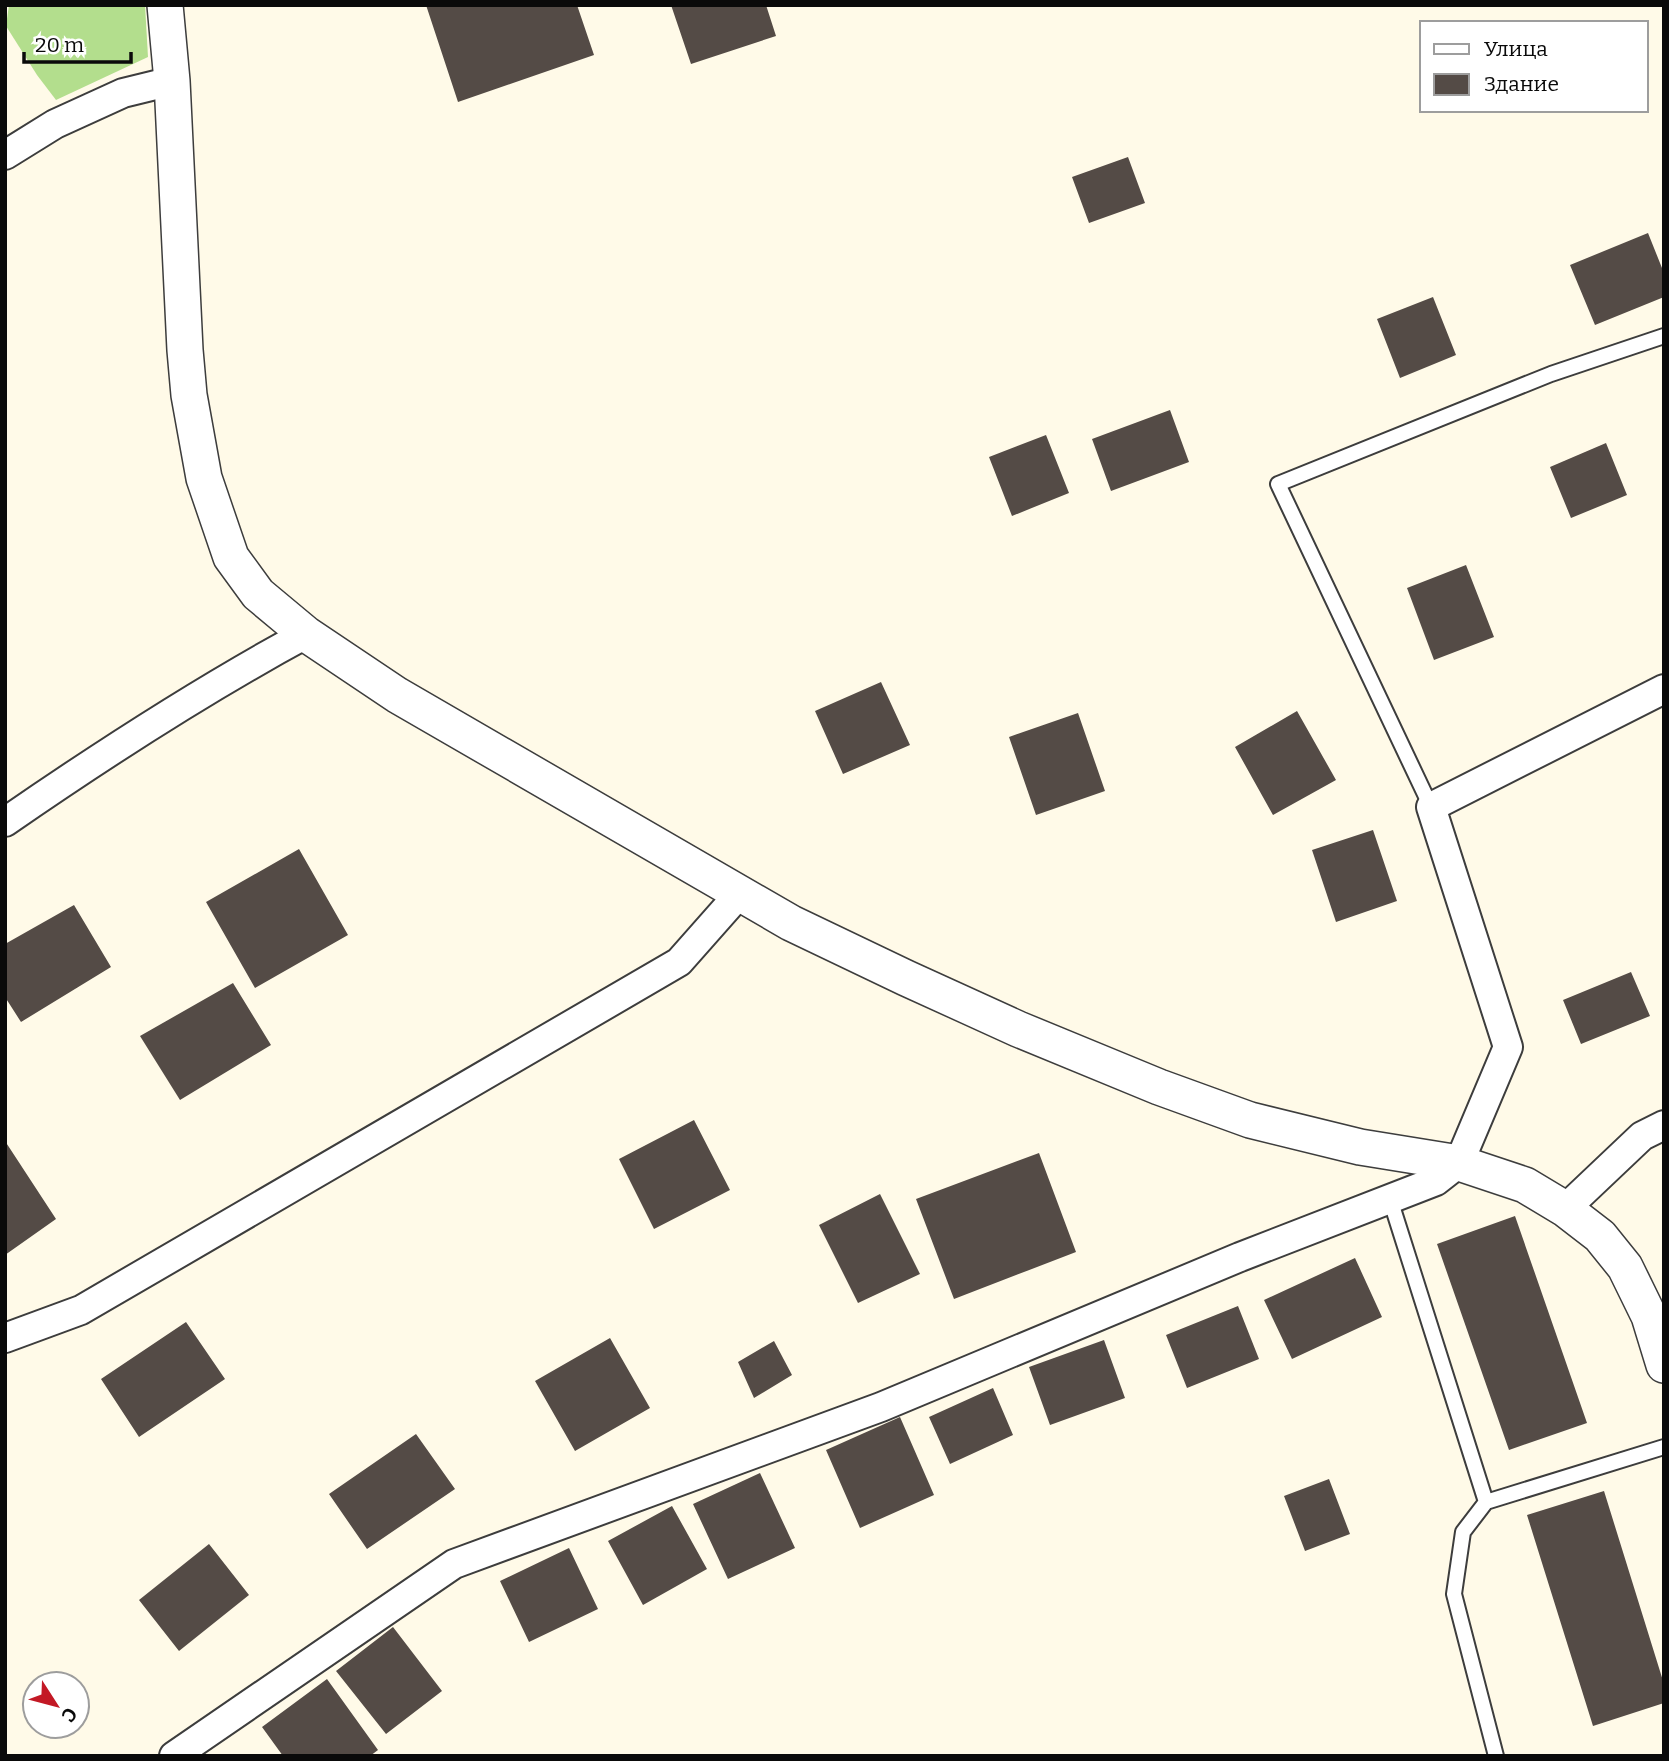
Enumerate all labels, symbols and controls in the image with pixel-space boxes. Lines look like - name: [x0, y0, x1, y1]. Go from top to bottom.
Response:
- scale bar: [24, 21, 131, 65]
- legend: [1420, 21, 1648, 112]
- text: 20 m: [35, 32, 84, 58]
- text: Улица: [1484, 36, 1548, 62]
- text: Здание: [1484, 71, 1559, 97]
- north arrow: [21, 1670, 91, 1740]
- text: С: [57, 1703, 82, 1726]

